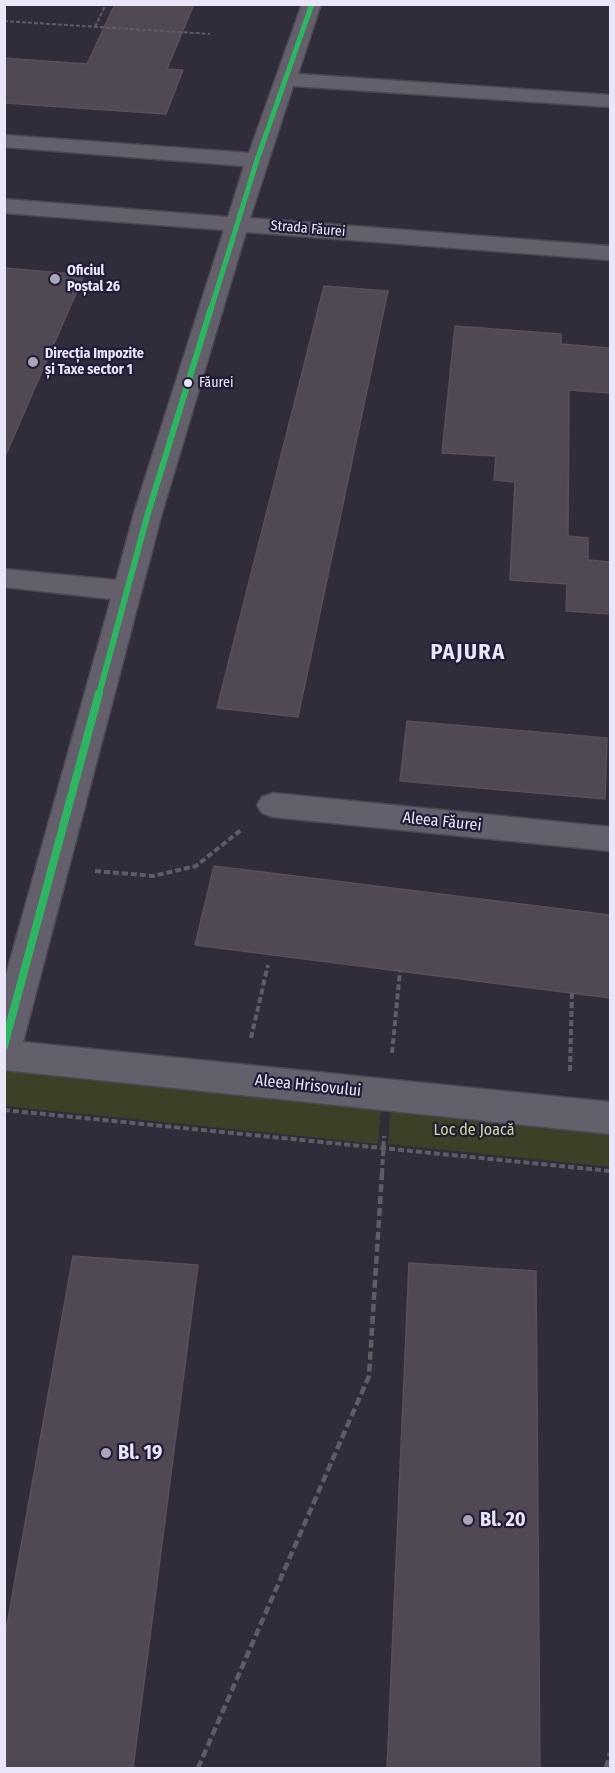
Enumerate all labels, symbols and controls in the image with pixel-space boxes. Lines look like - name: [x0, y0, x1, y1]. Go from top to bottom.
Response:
- street label: Strada Făurei: [270, 217, 346, 241]
- place label: Oficiul Poștal 26: [67, 263, 120, 296]
- marker: Oficiul Poștal 26: [48, 272, 62, 286]
- place label: Direcția Impozite și Taxe sector 1: [45, 346, 144, 378]
- marker: Direcția Impozite și Taxe sector 1: [26, 355, 40, 369]
- place label: Făurei: [199, 375, 233, 391]
- marker: Făurei: [182, 377, 194, 389]
- district label: PAJURA: [430, 640, 506, 666]
- street label: Aleea Făurei: [402, 808, 482, 836]
- street label: Aleea Hrisovului: [254, 1071, 362, 1101]
- park label: Loc de Joacă: [433, 1121, 515, 1141]
- place label: Bl. 19: [118, 1441, 162, 1465]
- marker: Bl. 19: [99, 1446, 113, 1460]
- place label: Bl. 20: [480, 1508, 526, 1532]
- marker: Bl. 20: [461, 1513, 475, 1527]

